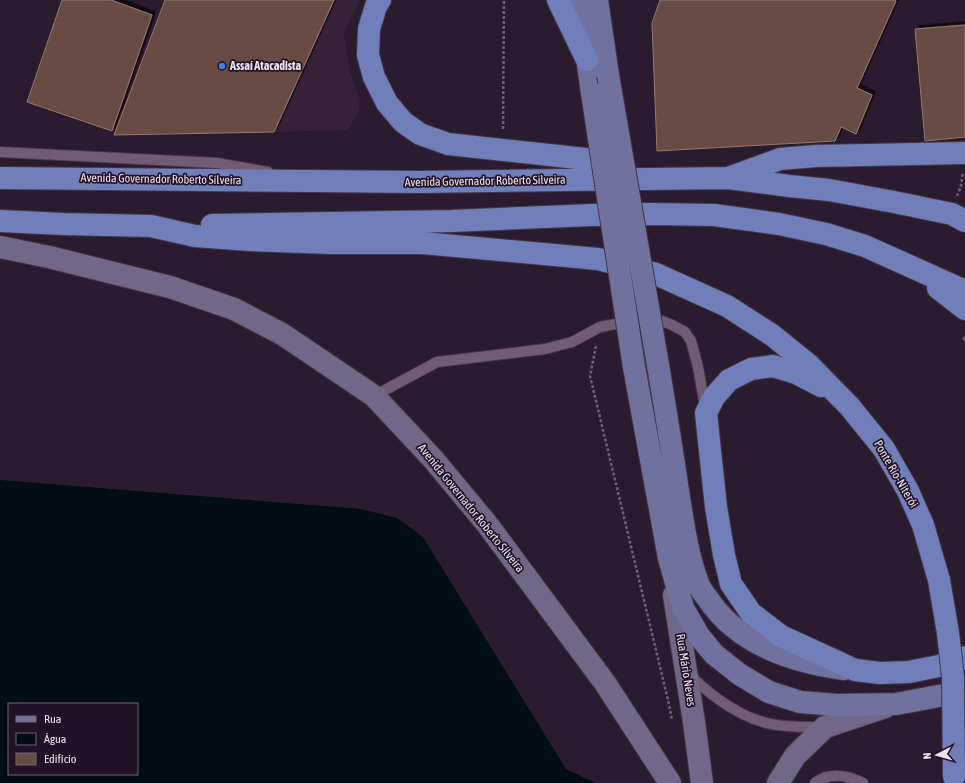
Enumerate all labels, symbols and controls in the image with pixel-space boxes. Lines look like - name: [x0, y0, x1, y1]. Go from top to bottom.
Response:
- place label: Assaí Atacadista: [229, 59, 301, 73]
- marker: Assaí Atacadista: [217, 61, 227, 71]
- street label: Avenida Governador Roberto Silveira: [80, 171, 242, 187]
- street label: Avenida Governador Roberto Silveira: [404, 173, 566, 189]
- street label: Ponte Rio-Niterói: [871, 438, 921, 510]
- street label: Avenida Governador Roberto Silveira: [415, 441, 527, 575]
- street label: Rua Mário Neves: [673, 633, 699, 707]
- legend: [8, 703, 138, 775]
- text: Rua: [44, 712, 61, 726]
- text: Água: [44, 732, 66, 746]
- north arrow: [917, 735, 957, 775]
- text: Edifício: [44, 752, 77, 766]
- text: N: [921, 752, 933, 760]

